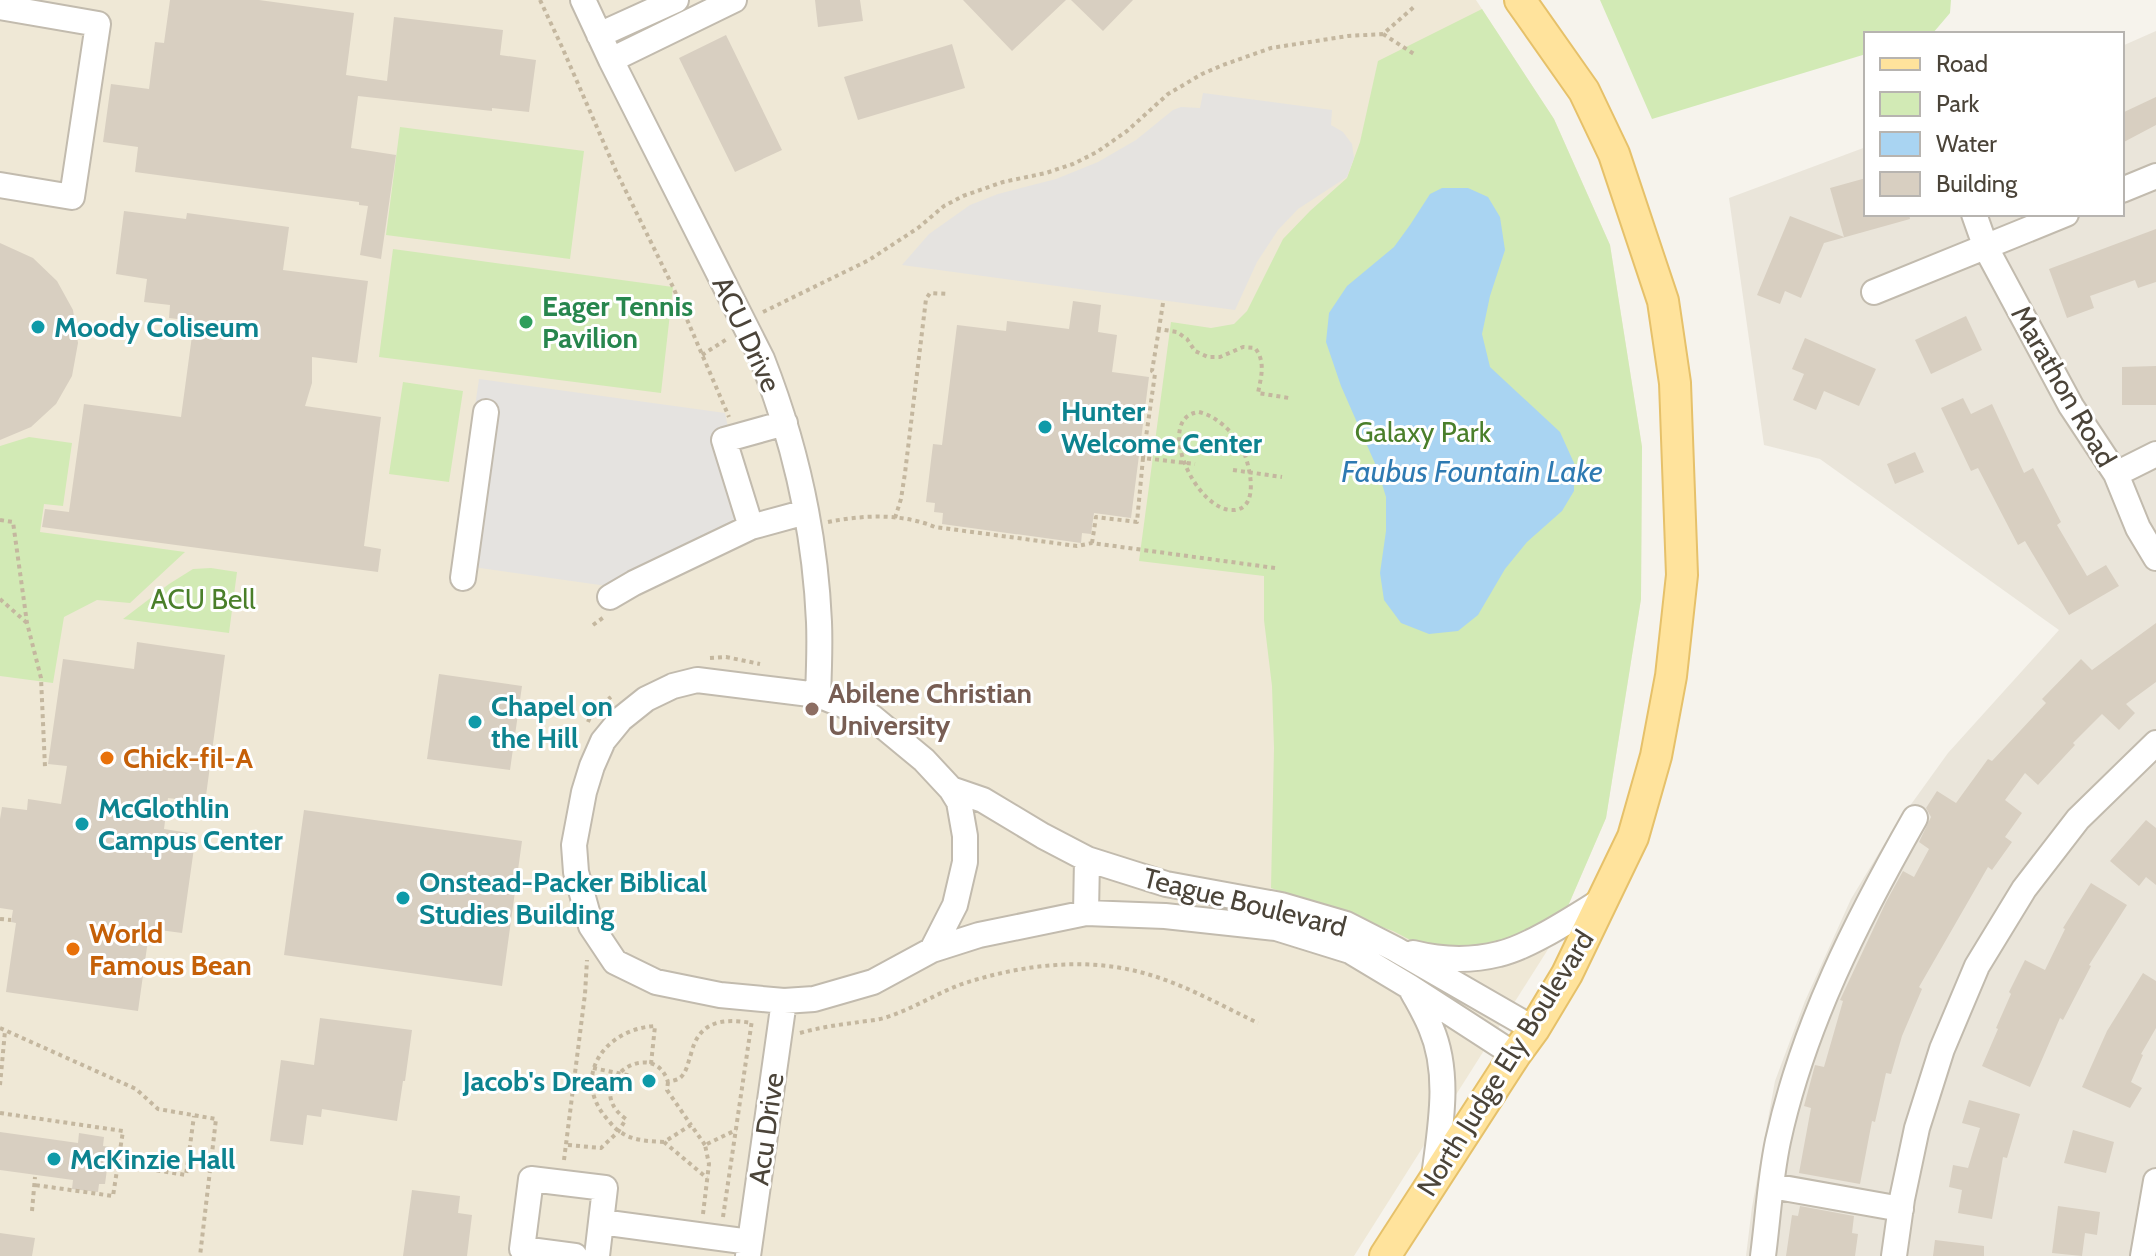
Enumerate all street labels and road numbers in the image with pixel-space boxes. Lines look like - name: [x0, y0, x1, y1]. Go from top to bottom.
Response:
- street label: ACU Drive: [705, 271, 789, 397]
- street label: Marathon Road: [2004, 299, 2124, 473]
- street label: Teague Boulevard: [1140, 860, 1350, 944]
- street label: North Judge Ely Boulevard: [1409, 924, 1601, 1202]
- street label: Acu Drive: [741, 1070, 791, 1188]

